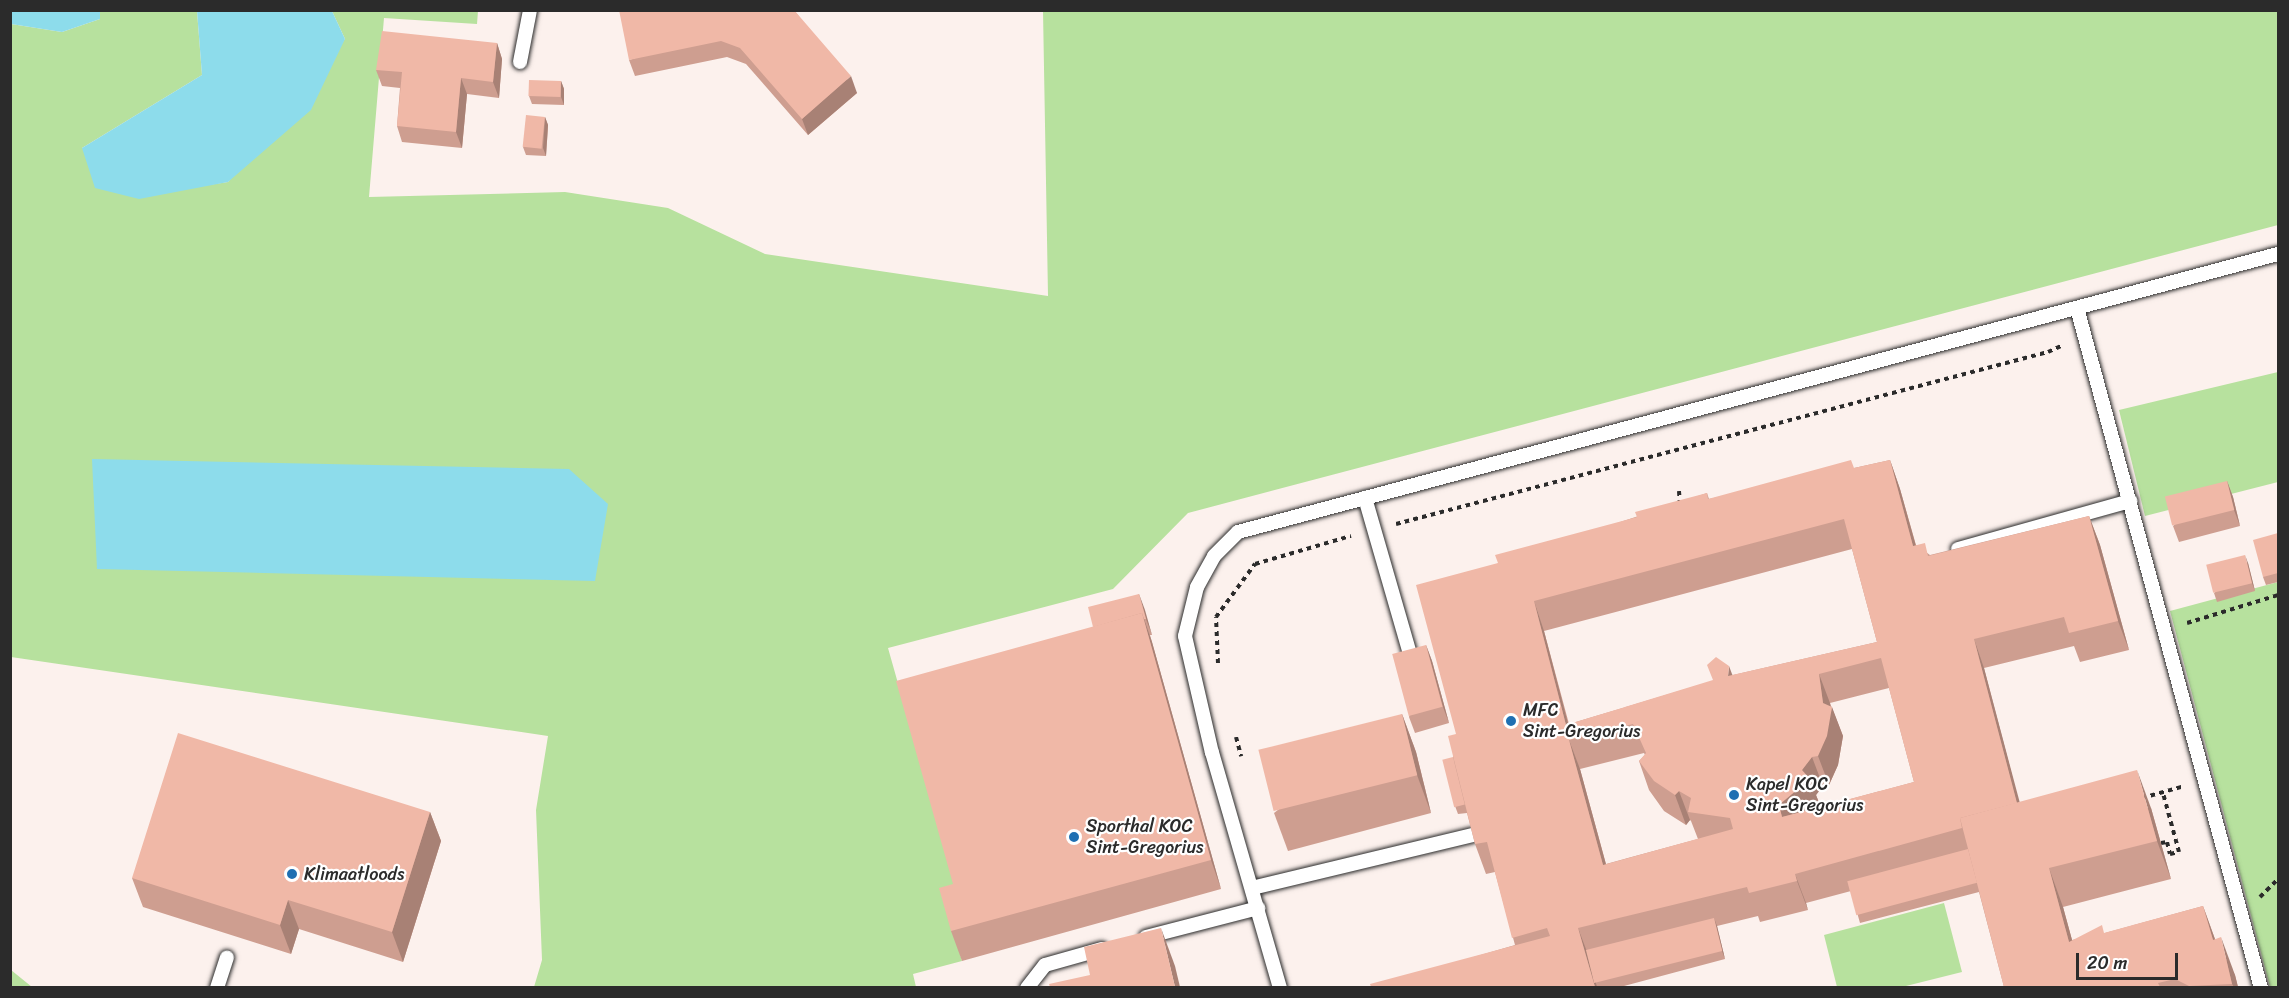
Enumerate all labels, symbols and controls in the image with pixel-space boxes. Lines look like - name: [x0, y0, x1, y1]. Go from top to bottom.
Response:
- place label: MFC Sint-Gregorius: [1523, 700, 1640, 742]
- marker: MFC Sint-Gregorius: [1504, 714, 1518, 728]
- place label: Kapel KOC Sint-Gregorius: [1746, 774, 1863, 816]
- marker: Kapel KOC Sint-Gregorius: [1727, 788, 1741, 802]
- place label: Sporthal KOC Sint-Gregorius: [1086, 816, 1203, 858]
- marker: Sporthal KOC Sint-Gregorius: [1067, 830, 1081, 844]
- place label: Klimaatloods: [304, 863, 404, 885]
- marker: Klimaatloods: [285, 867, 299, 881]
- scale bar: [2079, 941, 2181, 979]
- text: 20 m: [2087, 947, 2127, 979]

